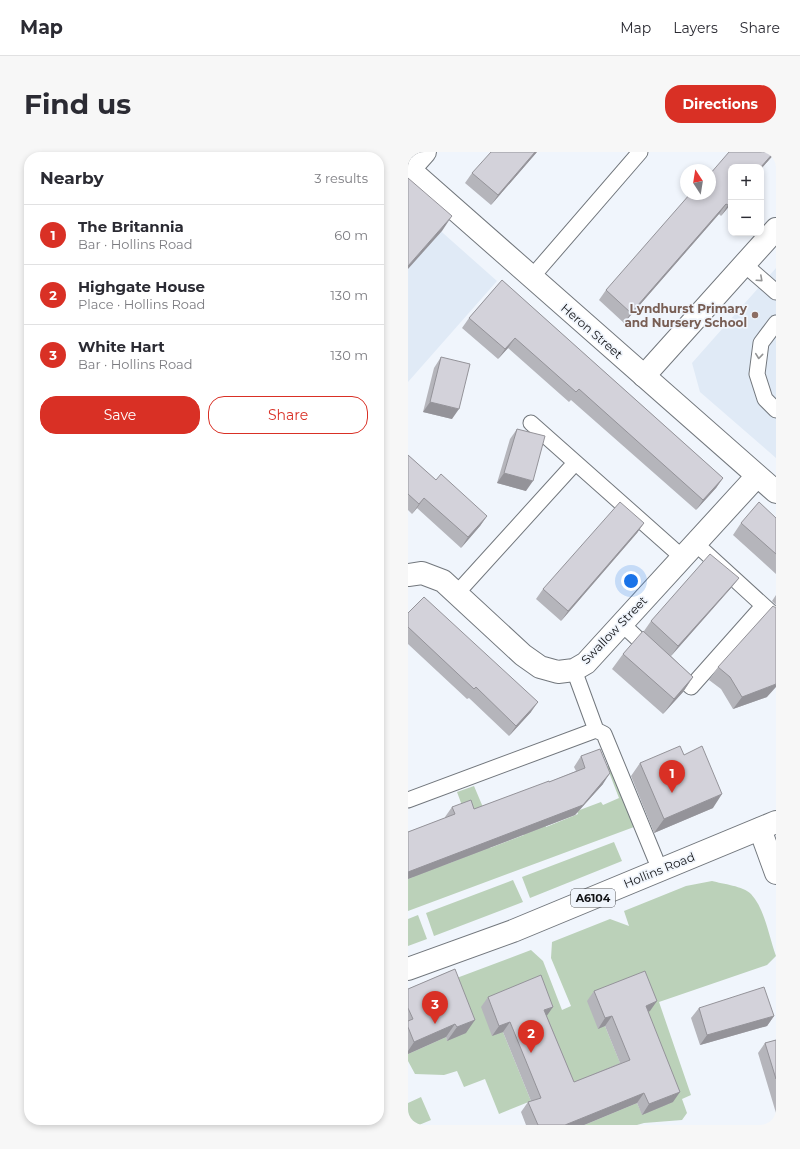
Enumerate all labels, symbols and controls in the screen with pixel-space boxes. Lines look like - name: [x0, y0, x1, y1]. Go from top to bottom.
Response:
- text: Map: [20, 16, 63, 39]
- text: Map: [620, 19, 651, 37]
- text: Layers: [673, 19, 718, 37]
- text: Share: [740, 19, 780, 37]
- button: Directions: [665, 85, 776, 123]
- text: Find us: [24, 87, 131, 121]
- north arrow: [680, 164, 716, 200]
- map controls: [728, 164, 764, 236]
- button: +: [728, 164, 764, 200]
- text: Nearby: [40, 168, 104, 188]
- text: 3 results: [314, 170, 368, 186]
- button: −: [728, 200, 764, 236]
- text: The Britannia: [78, 217, 184, 236]
- text: 1: [50, 227, 56, 243]
- text: 60 m: [334, 227, 368, 243]
- text: Bar · Hollins Road: [78, 236, 193, 252]
- one-way arrow: [756, 274, 763, 281]
- text: Highgate House: [78, 277, 205, 296]
- text: 2: [49, 287, 57, 303]
- text: 130 m: [330, 287, 368, 303]
- text: Place · Hollins Road: [78, 296, 205, 312]
- street label: Heron Street: [558, 300, 626, 362]
- place label: Lyndhurst Primary and Nursery School: [624, 301, 748, 330]
- marker: Lyndhurst Primary and Nursery School: [750, 310, 760, 320]
- text: White Hart: [78, 337, 165, 356]
- text: 3: [49, 347, 57, 363]
- text: 130 m: [330, 347, 368, 363]
- one-way arrow: [755, 353, 764, 359]
- text: Bar · Hollins Road: [78, 356, 193, 372]
- button: Save: [40, 396, 200, 434]
- button: Share: [208, 396, 368, 434]
- your location: [621, 571, 641, 591]
- street label: Swallow Street: [578, 593, 650, 667]
- pin: 1: [659, 760, 685, 793]
- street label: Hollins Road: [621, 849, 697, 891]
- road number: A6104: [571, 889, 615, 907]
- pin: 3: [422, 991, 448, 1024]
- pin: 2: [518, 1020, 544, 1053]

